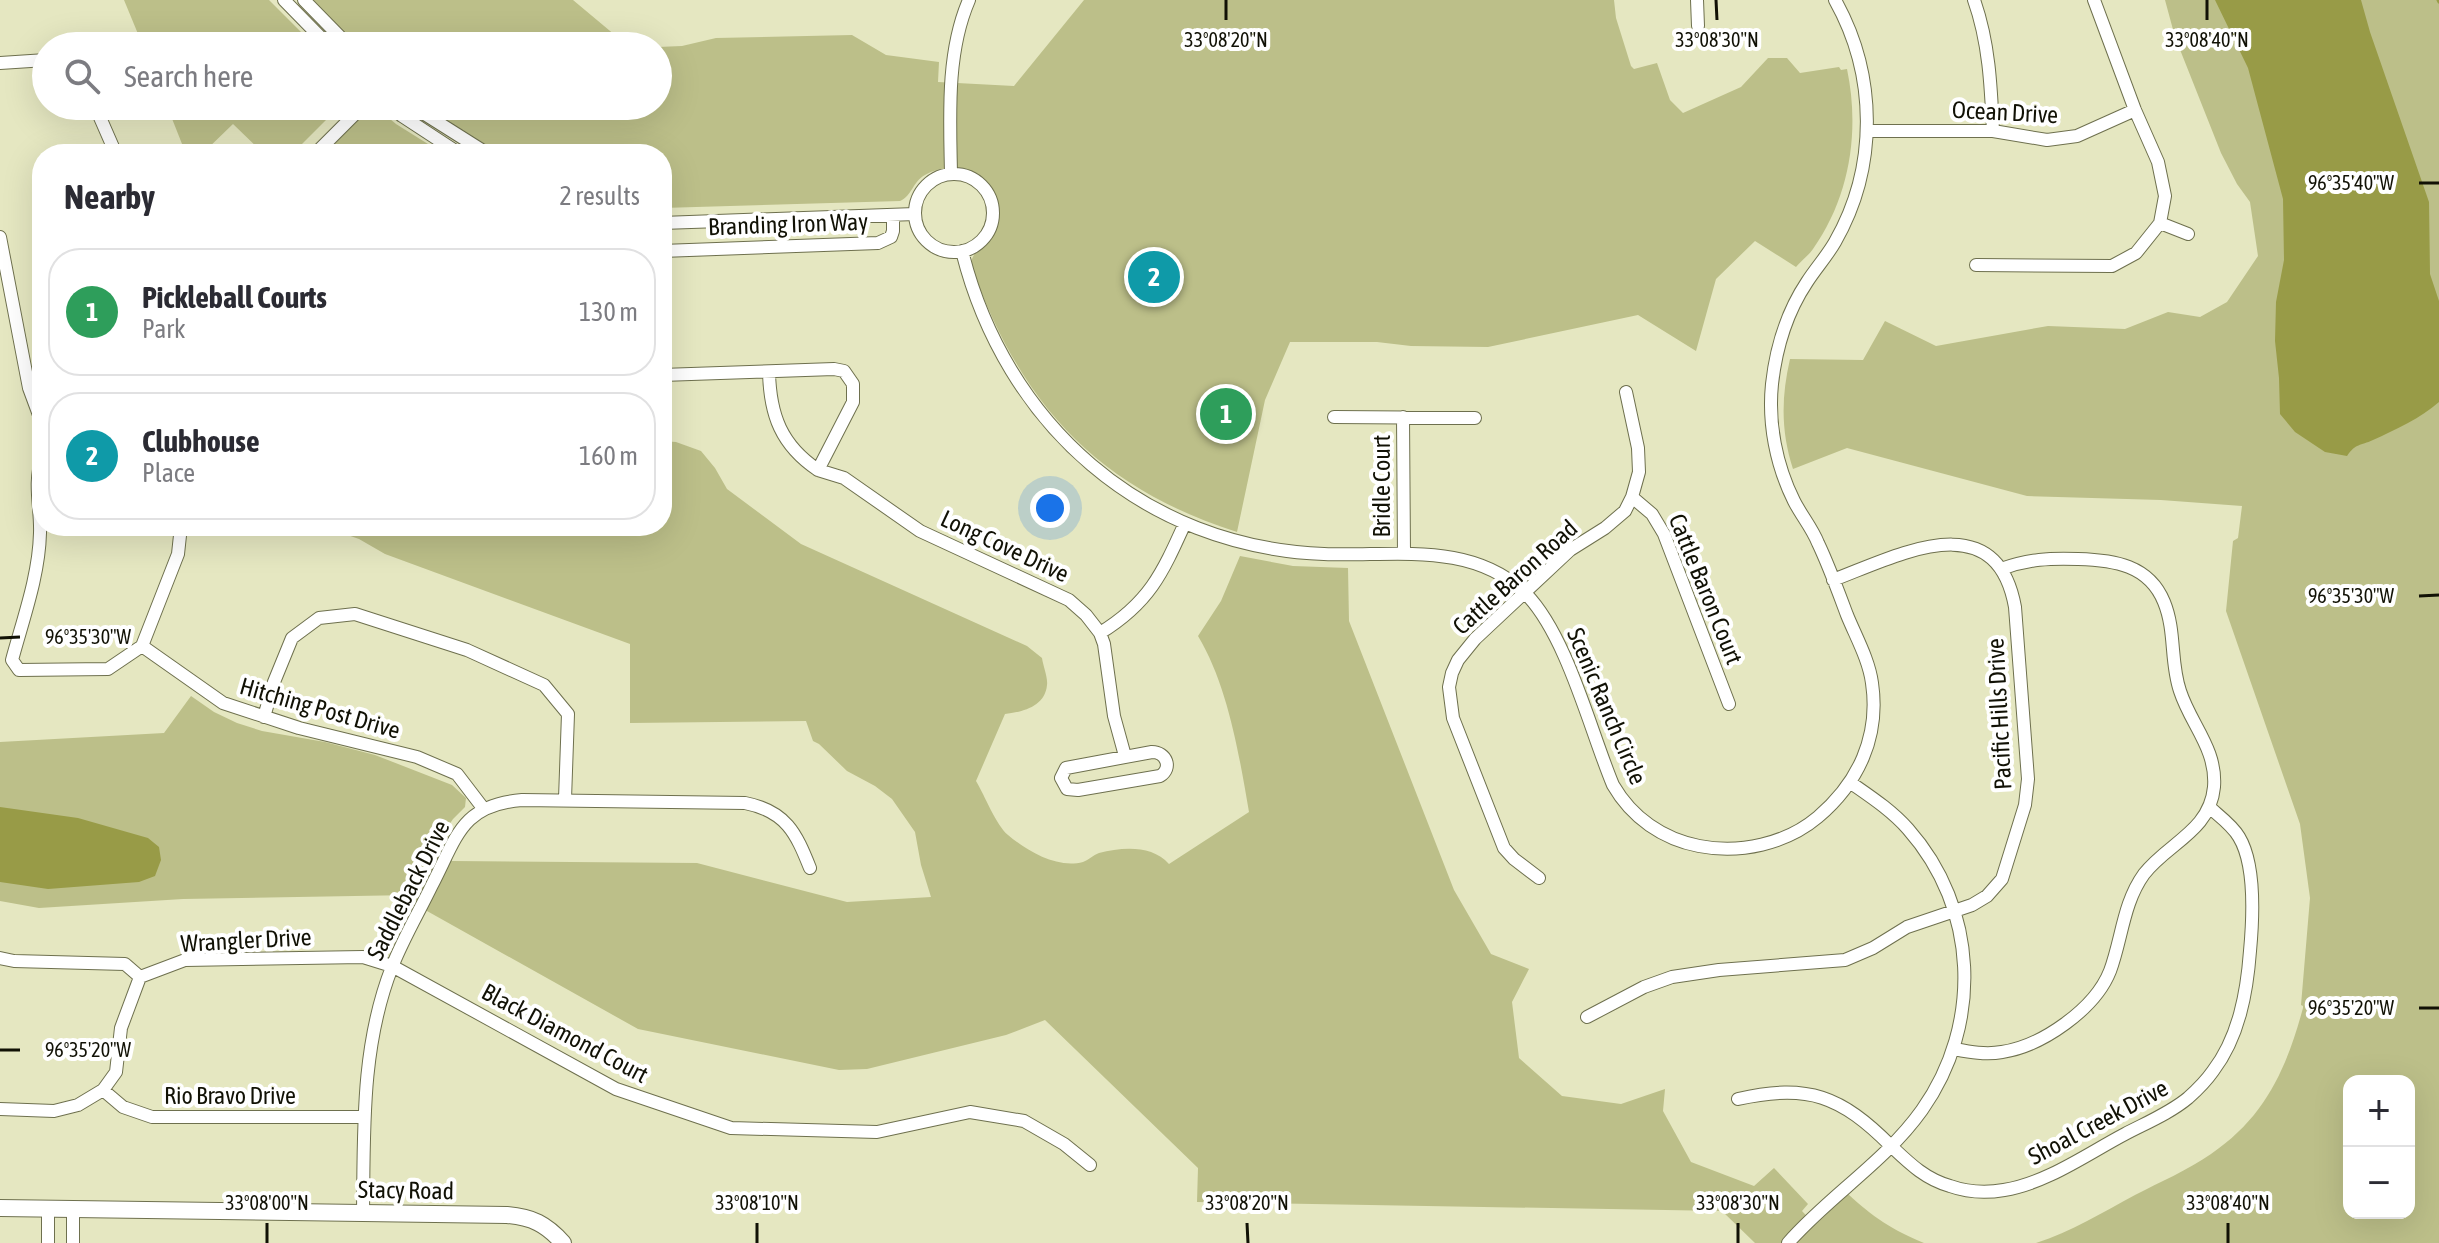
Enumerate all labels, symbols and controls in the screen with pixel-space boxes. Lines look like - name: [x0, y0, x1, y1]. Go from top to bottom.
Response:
- text: 33°08'20"N: [1184, 28, 1268, 51]
- text: 33°08'30"N: [1675, 28, 1759, 51]
- text: 33°08'40"N: [2165, 28, 2249, 51]
- search box: [32, 32, 672, 120]
- icon: search: [60, 54, 104, 98]
- text: Search here: [124, 59, 253, 93]
- street label: Ocean Drive: [1951, 96, 2059, 128]
- text: 96°35'40"W: [2308, 171, 2395, 194]
- text: Nearby: [64, 177, 155, 216]
- text: 2 results: [559, 181, 640, 211]
- street label: Branding Iron Way: [708, 208, 869, 240]
- pin: 2: [1128, 247, 1180, 307]
- text: Pickleball Courts: [142, 280, 327, 314]
- text: 1: [86, 297, 98, 327]
- text: 130 m: [579, 297, 638, 327]
- text: Park: [142, 314, 185, 344]
- pin: 1: [1200, 384, 1252, 444]
- text: Clubhouse: [142, 424, 260, 458]
- street label: Bridle Court: [1368, 434, 1395, 538]
- text: 2: [86, 441, 98, 471]
- text: 160 m: [579, 441, 638, 471]
- text: Place: [142, 458, 195, 488]
- your location: [1030, 488, 1070, 528]
- street label: Long Cove Drive: [937, 505, 1073, 587]
- street label: Cattle Baron Court: [1664, 510, 1748, 668]
- street label: Cattle Baron Road: [1447, 514, 1583, 640]
- text: 96°35'30"W: [2308, 584, 2395, 607]
- street label: Scenic Ranch Circle: [1562, 624, 1652, 788]
- text: 96°35'30"W: [45, 625, 132, 648]
- street label: Pacific Hills Drive: [1982, 638, 2016, 790]
- street label: Hitching Post Drive: [237, 672, 403, 744]
- street label: Saddleback Drive: [361, 816, 455, 964]
- street label: Wrangler Drive: [180, 923, 312, 957]
- street label: Black Diamond Court: [477, 978, 653, 1088]
- text: 96°35'20"W: [2308, 996, 2395, 1019]
- text: 96°35'20"W: [45, 1038, 132, 1061]
- street label: Shoal Creek Drive: [2024, 1074, 2172, 1170]
- map controls: [2343, 1075, 2415, 1219]
- button: +: [2343, 1075, 2415, 1147]
- street label: Rio Bravo Drive: [164, 1082, 296, 1109]
- button: −: [2343, 1147, 2415, 1219]
- street label: Stacy Road: [358, 1176, 454, 1204]
- text: 33°08'00"N: [225, 1191, 309, 1214]
- text: 33°08'10"N: [715, 1191, 799, 1214]
- text: 33°08'20"N: [1205, 1191, 1289, 1214]
- text: 33°08'30"N: [1696, 1191, 1780, 1214]
- text: 33°08'40"N: [2186, 1191, 2270, 1214]

